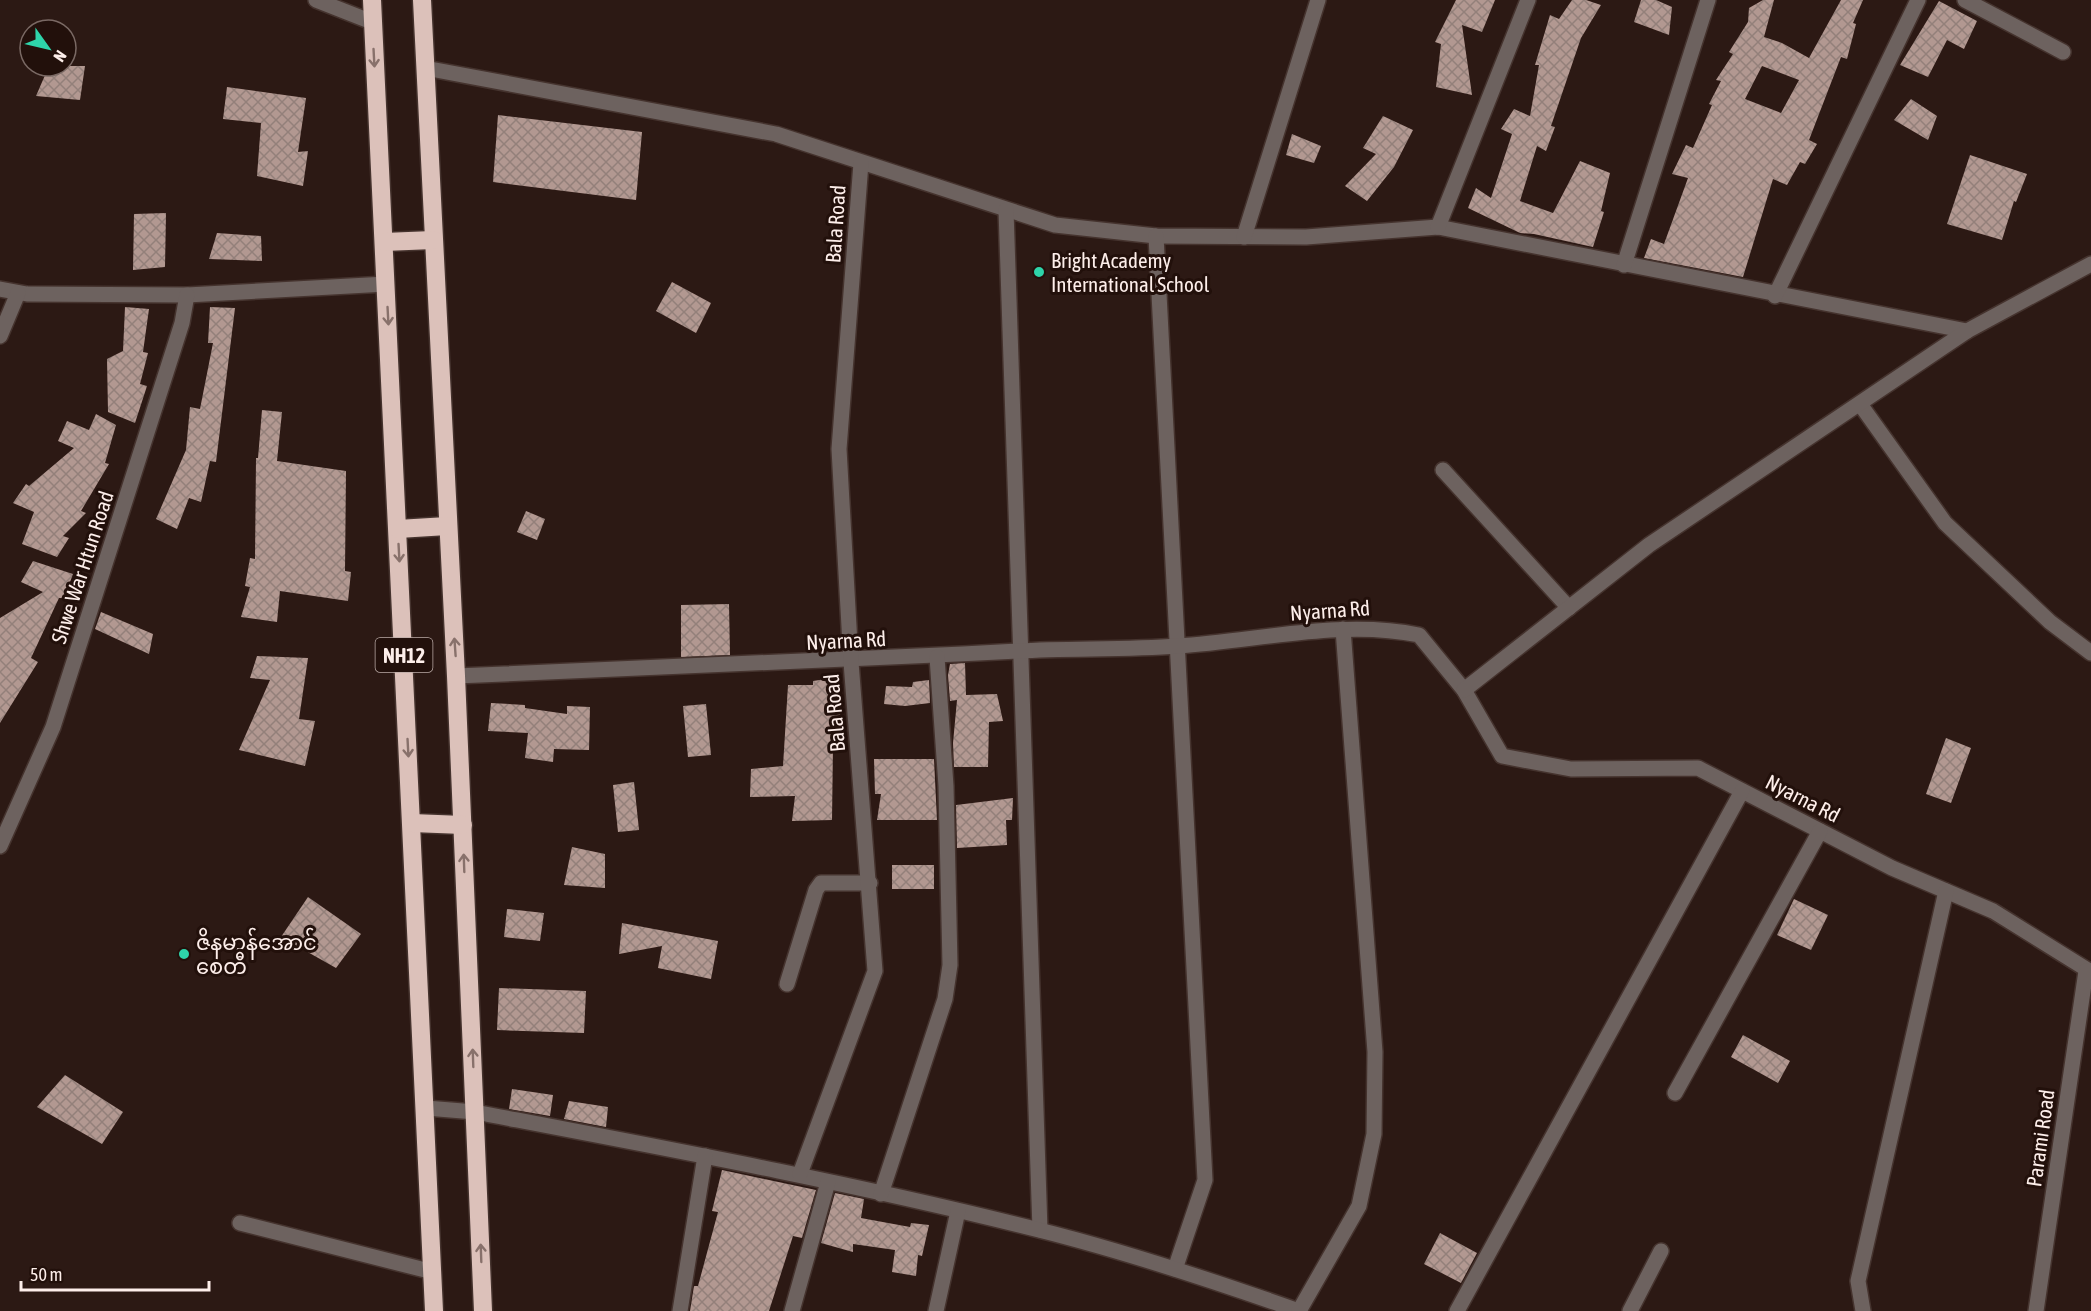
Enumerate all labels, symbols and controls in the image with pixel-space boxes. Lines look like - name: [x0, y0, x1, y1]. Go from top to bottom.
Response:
- north arrow: [18, 18, 78, 78]
- text: N: [50, 47, 71, 65]
- one-way arrow: [369, 48, 380, 68]
- street label: Bala Road: [820, 184, 850, 264]
- place label: Bright Academy International School: [1051, 248, 1210, 296]
- marker: Bright Academy International School: [1032, 265, 1046, 279]
- one-way arrow: [382, 306, 393, 326]
- street label: Shwe War Htun Road: [46, 488, 118, 646]
- one-way arrow: [394, 542, 405, 562]
- street label: Nyarna Rd: [1289, 595, 1371, 625]
- street label: Nyarna Rd: [805, 626, 887, 654]
- road number: NH12: [376, 638, 432, 672]
- one-way arrow: [449, 638, 460, 658]
- street label: Bala Road: [819, 673, 849, 753]
- one-way arrow: [403, 737, 414, 757]
- street label: Nyarna Rd: [1762, 769, 1844, 827]
- one-way arrow: [459, 853, 470, 873]
- place label: ဇိနမာန်အောင် စေတီ: [196, 927, 317, 978]
- marker: ဇိနမာန်အောင် စေတီ: [177, 947, 191, 961]
- one-way arrow: [467, 1048, 478, 1068]
- street label: Parami Road: [2021, 1088, 2059, 1188]
- one-way arrow: [475, 1243, 486, 1263]
- scale bar: [21, 1254, 208, 1292]
- text: 50 m: [30, 1264, 62, 1285]

